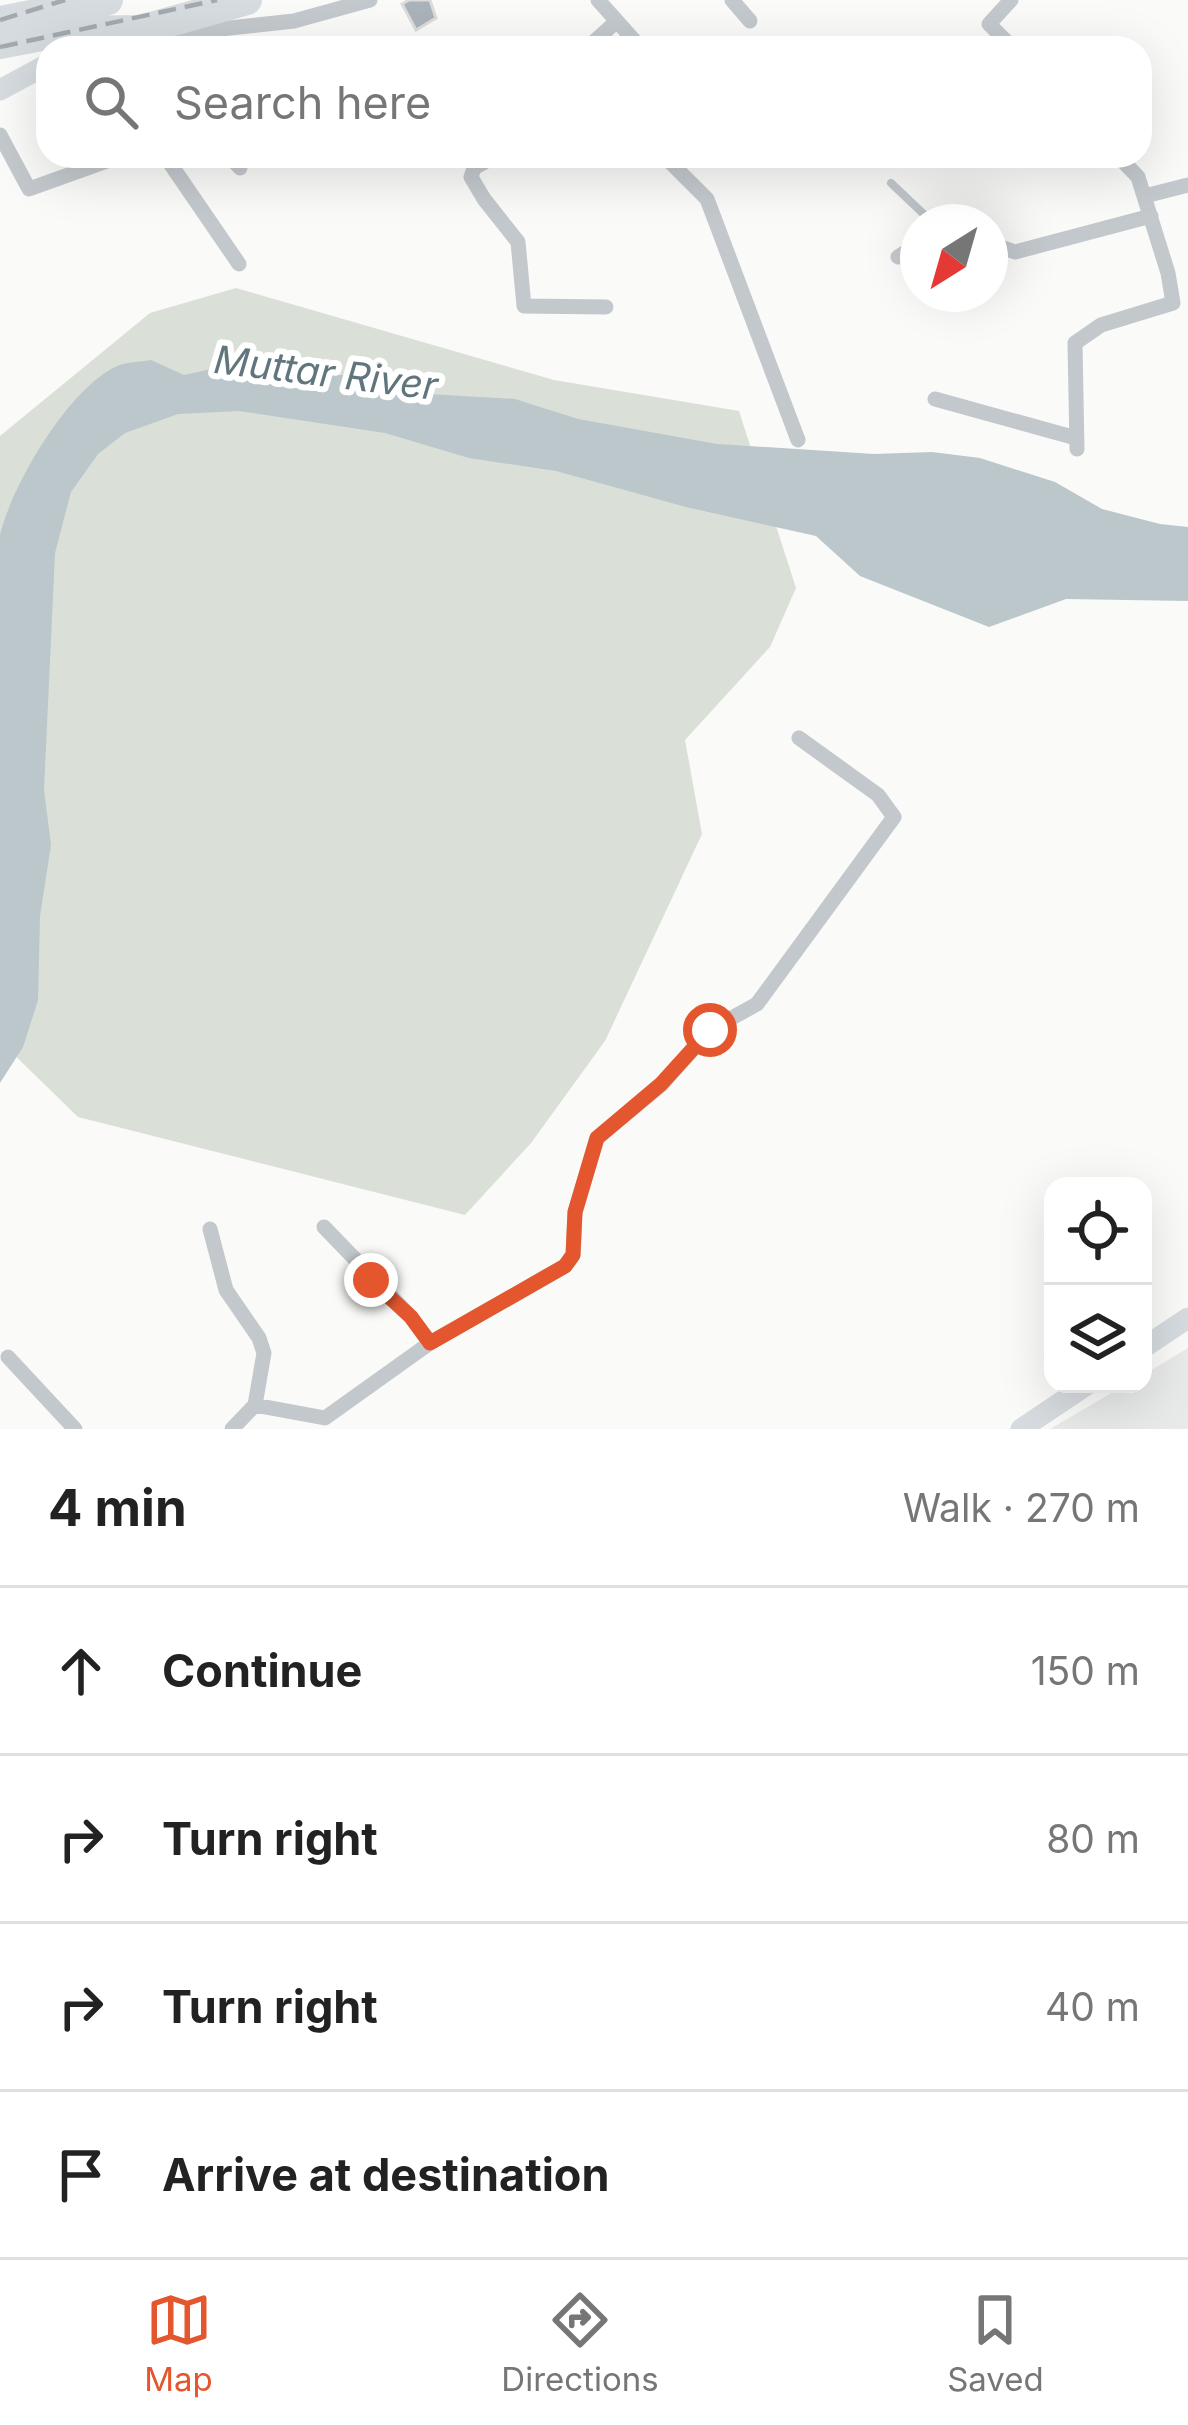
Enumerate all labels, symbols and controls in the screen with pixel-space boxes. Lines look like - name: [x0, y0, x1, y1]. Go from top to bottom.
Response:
- search box: [36, 36, 1152, 168]
- icon: search: [78, 69, 144, 135]
- text: Search here: [174, 75, 431, 130]
- north arrow: [900, 204, 1008, 312]
- water label: Muttar River: [211, 335, 442, 409]
- route start: [683, 1003, 737, 1057]
- map controls: [1044, 1177, 1152, 1393]
- button: locate: [1044, 1177, 1152, 1285]
- route end: [344, 1253, 398, 1307]
- button: layers: [1044, 1285, 1152, 1393]
- text: 4 min: [48, 1477, 187, 1538]
- text: Walk · 270 m: [903, 1484, 1140, 1531]
- icon: ahead: [48, 1638, 114, 1704]
- text: Continue: [162, 1643, 362, 1698]
- text: 150 m: [1031, 1647, 1140, 1694]
- icon: right: [48, 1806, 114, 1872]
- text: Turn right: [162, 1811, 378, 1866]
- text: 80 m: [1046, 1815, 1140, 1862]
- icon: right: [48, 1974, 114, 2040]
- text: Turn right: [162, 1979, 378, 2034]
- text: 40 m: [1045, 1983, 1140, 2030]
- icon: arrive: [48, 2142, 114, 2208]
- text: Arrive at destination: [162, 2147, 609, 2202]
- tab: Map: [144, 2287, 213, 2399]
- tab: Directions: [501, 2287, 659, 2399]
- tab: Saved: [947, 2287, 1044, 2399]

